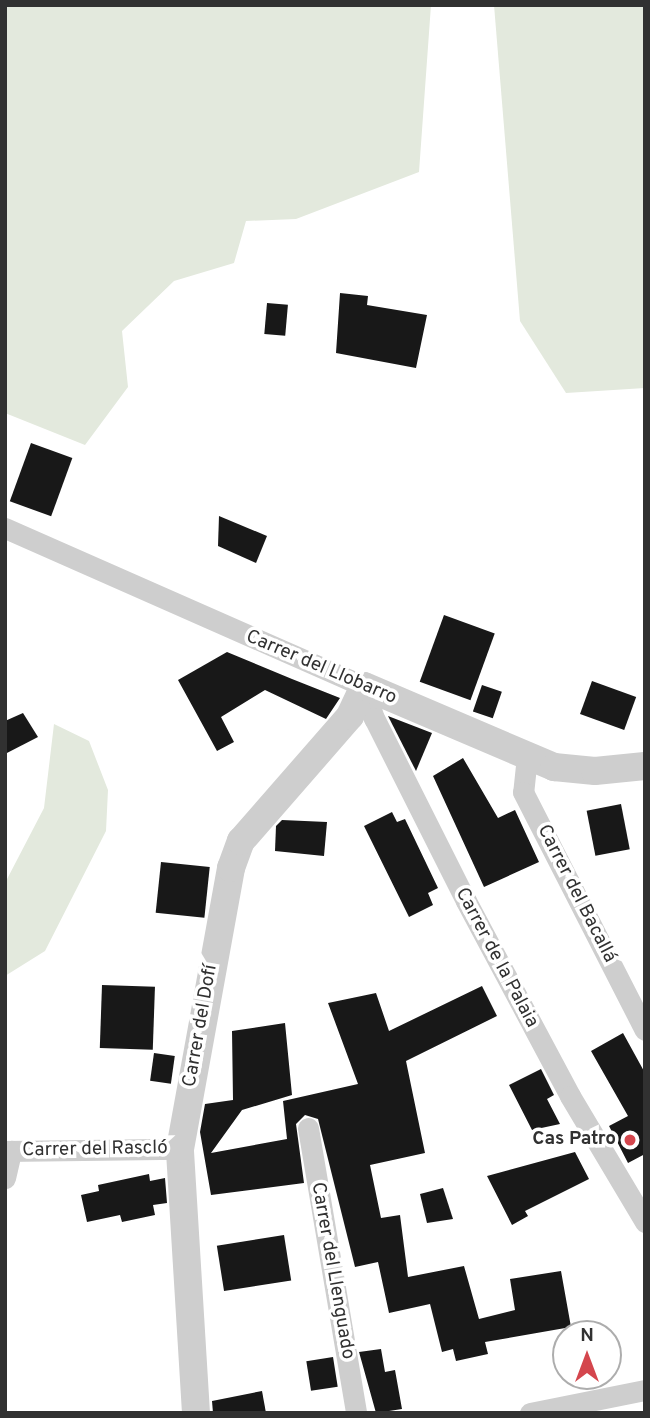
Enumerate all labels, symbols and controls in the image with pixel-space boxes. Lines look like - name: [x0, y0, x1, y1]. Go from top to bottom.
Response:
- street label: Carrer del Llobarro: [242, 626, 400, 710]
- street label: Carrer del Bacallá: [531, 821, 621, 967]
- street label: Carrer de la Palaia: [450, 884, 542, 1032]
- street label: Carrer del Dofí: [179, 963, 223, 1089]
- place label: Cas Patro: [532, 1129, 616, 1151]
- marker: Cas Patro: [622, 1132, 638, 1148]
- street label: Carrer del Rascló: [22, 1137, 168, 1163]
- street label: Carrer del Llenguado: [305, 1181, 359, 1361]
- north arrow: [552, 1320, 622, 1390]
- text: N: [580, 1324, 594, 1348]

